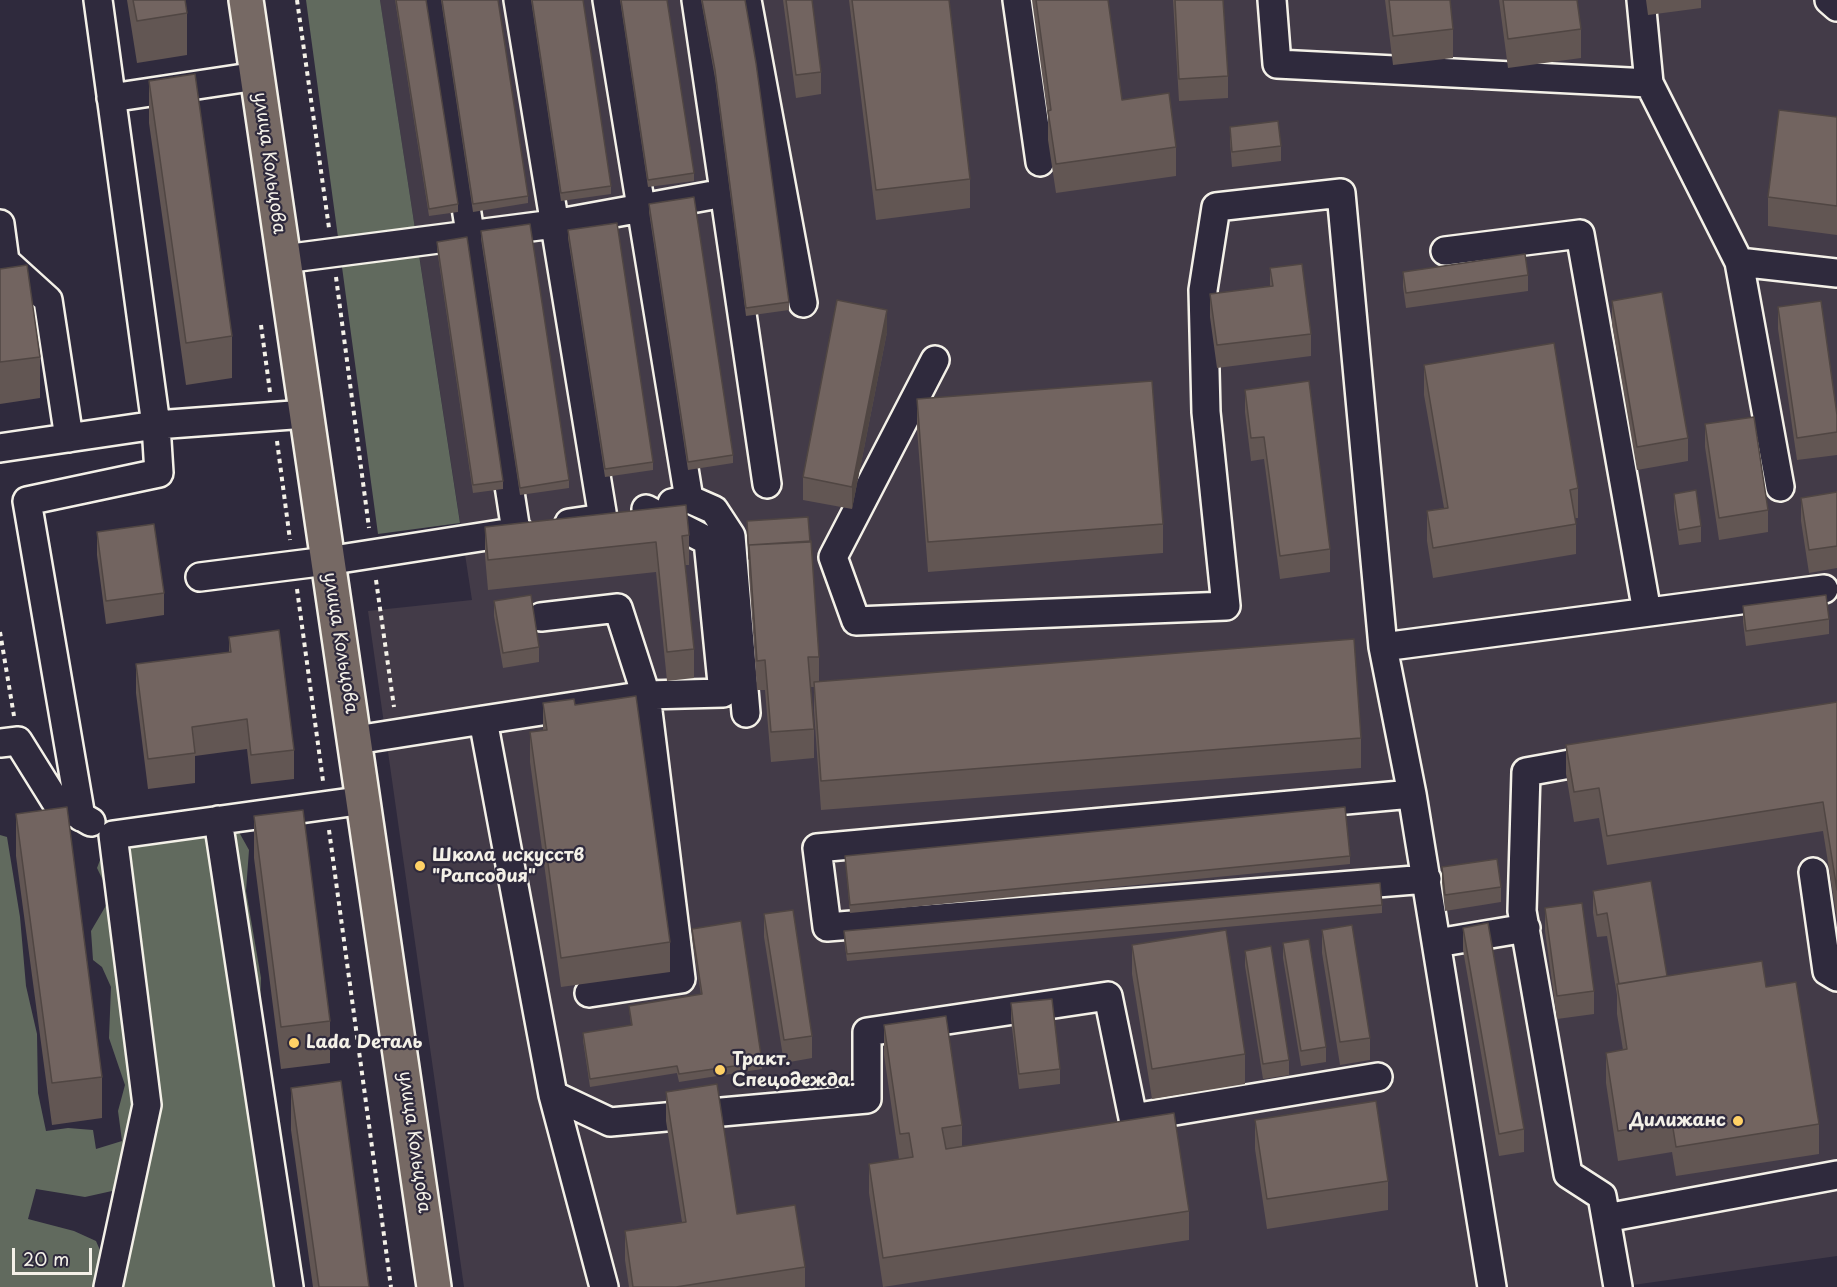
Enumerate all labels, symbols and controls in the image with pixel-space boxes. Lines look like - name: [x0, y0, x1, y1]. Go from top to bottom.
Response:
- street label: улица Кольцова: [248, 91, 290, 235]
- street label: улица Кольцова: [318, 571, 362, 715]
- place label: Школа искусств "Рапсодия": [432, 845, 584, 888]
- marker: Школа искусств "Рапсодия": [413, 859, 427, 873]
- place label: Lada Dеталь: [306, 1032, 422, 1054]
- marker: Lada Dеталь: [287, 1036, 301, 1050]
- place label: Тракт. Спецодежда.: [732, 1049, 855, 1092]
- marker: Тракт. Спецодежда.: [713, 1063, 727, 1077]
- street label: улица Кольцова: [393, 1070, 435, 1214]
- place label: Дилижанс: [1630, 1110, 1726, 1132]
- marker: Дилижанс: [1731, 1114, 1745, 1128]
- scale bar: [15, 1236, 94, 1274]
- text: 20 m: [23, 1245, 69, 1272]

